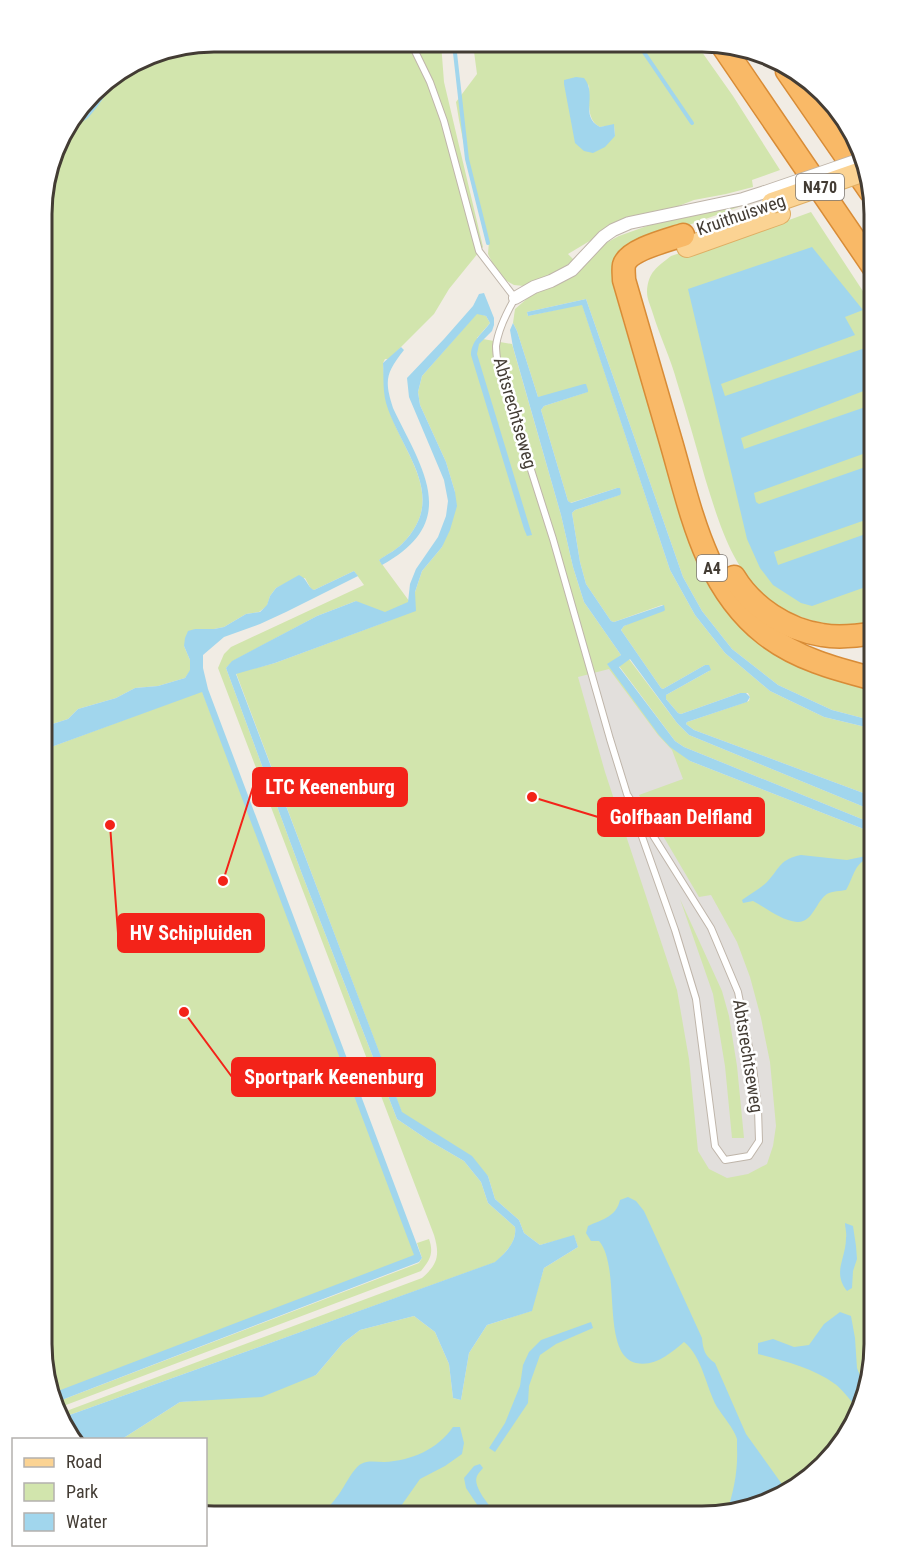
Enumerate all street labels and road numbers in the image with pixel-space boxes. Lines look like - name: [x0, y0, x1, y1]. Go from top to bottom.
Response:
- road number: N470: [796, 174, 844, 200]
- street label: Kruithuisweg: [694, 190, 788, 239]
- street label: Abtsrechtseweg: [490, 355, 541, 471]
- road number: A4: [697, 555, 727, 581]
- street label: Abtsrechtseweg: [729, 998, 768, 1114]

